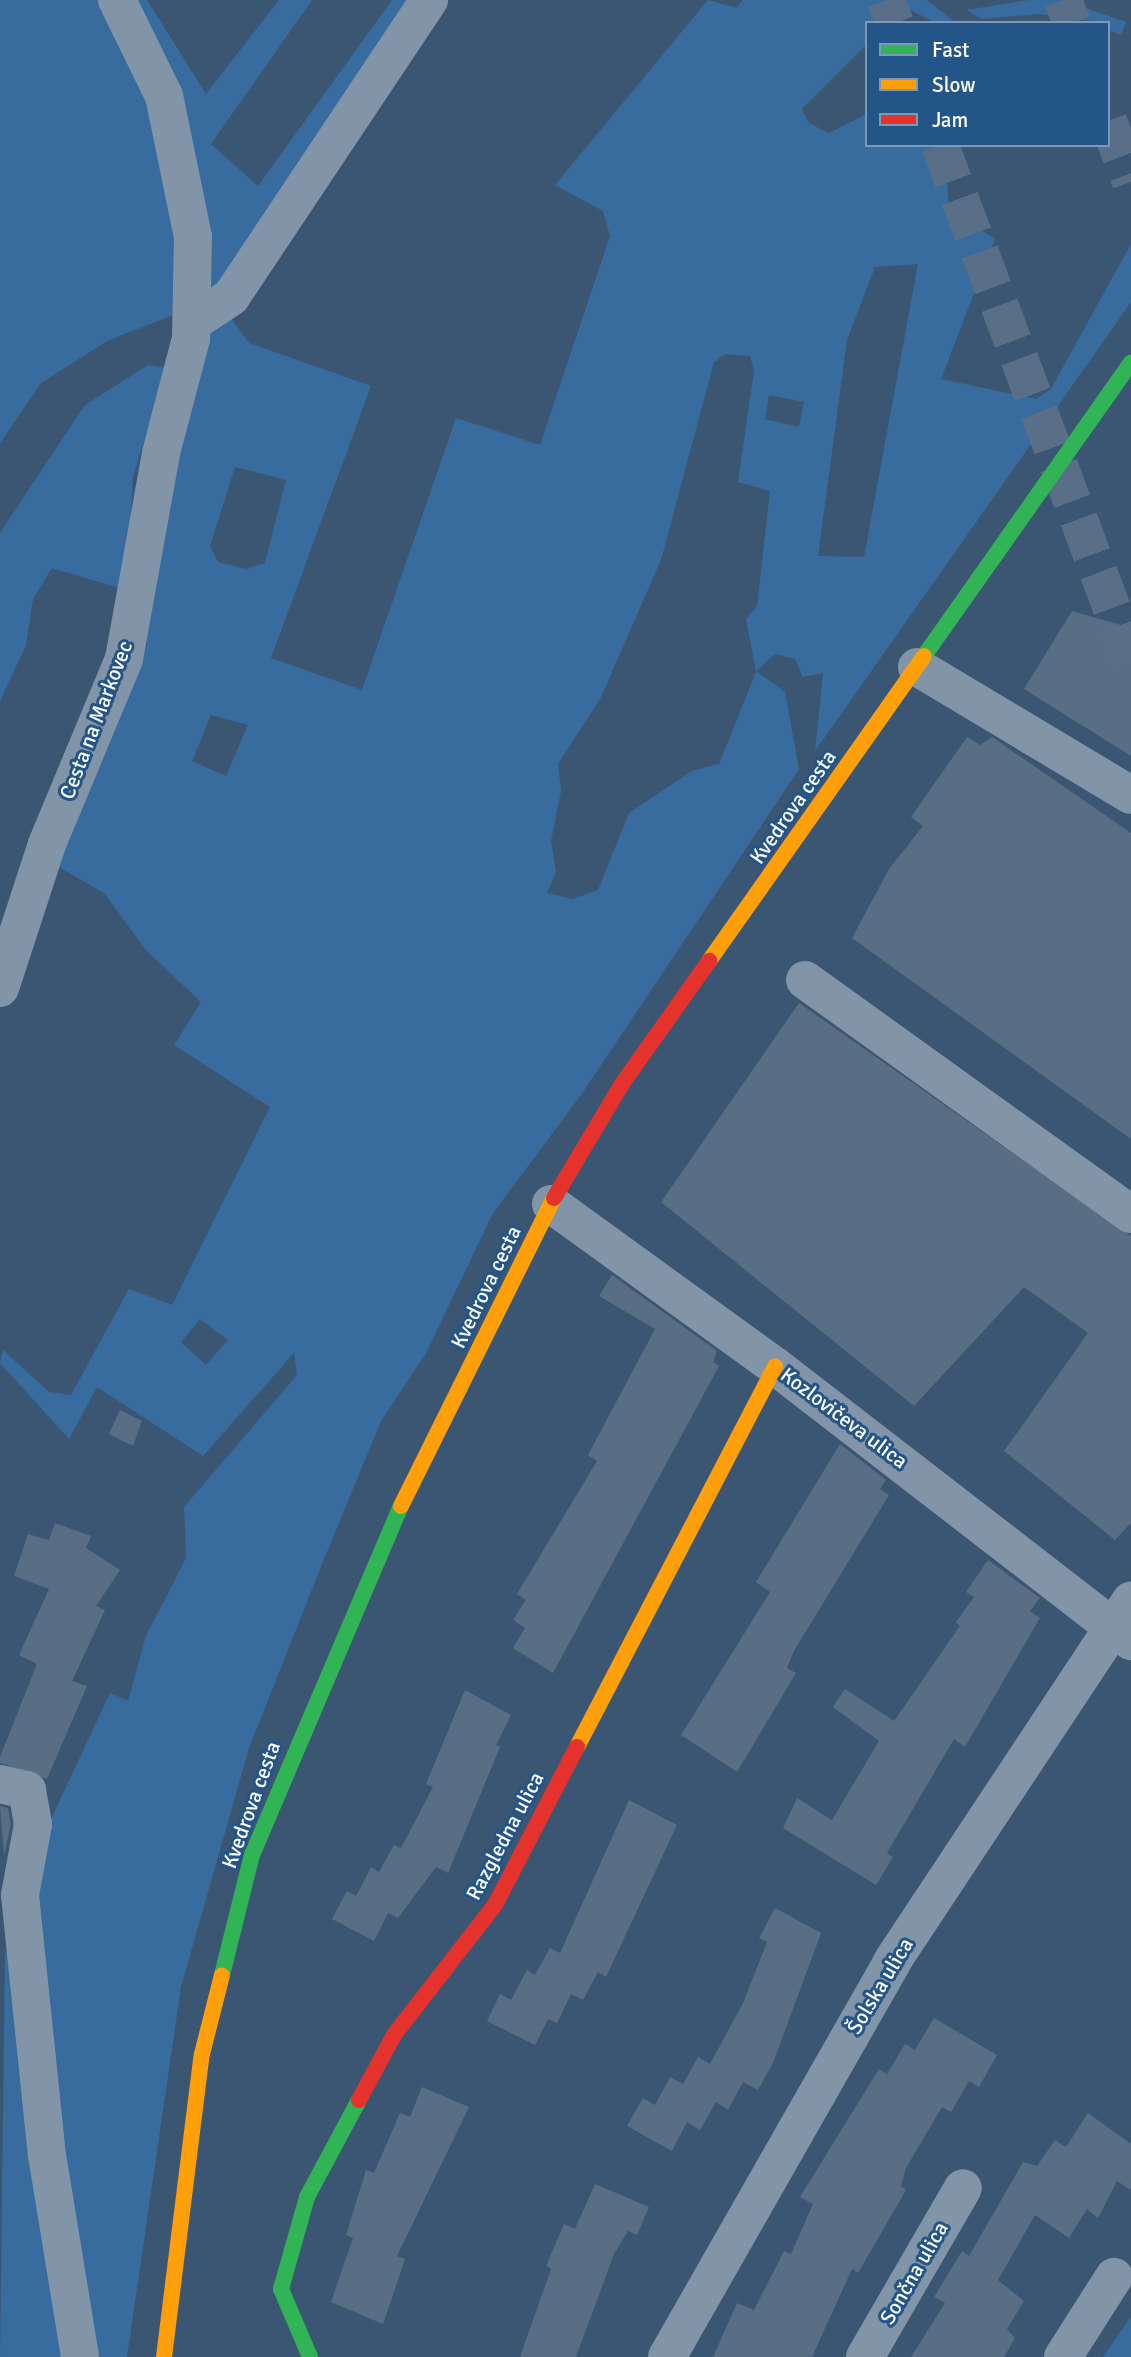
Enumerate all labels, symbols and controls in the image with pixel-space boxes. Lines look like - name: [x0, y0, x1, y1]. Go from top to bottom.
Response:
- legend: [865, 21, 1110, 147]
- text: Fast: [932, 37, 969, 63]
- text: Slow: [932, 72, 976, 98]
- text: Jam: [932, 107, 968, 133]
- street label: Cesta na Markovec: [54, 637, 138, 803]
- street label: Kvedrova cesta: [744, 745, 842, 869]
- street label: Kvedrova cesta: [445, 1222, 527, 1352]
- street label: Kozlovičeva ulica: [776, 1362, 912, 1474]
- street label: Kvedrova cesta: [216, 1738, 286, 1872]
- street label: Razgledna ulica: [461, 1768, 549, 1904]
- street label: Šolska ulica: [842, 1933, 918, 2039]
- street label: Sončna ulica: [874, 2217, 954, 2329]

